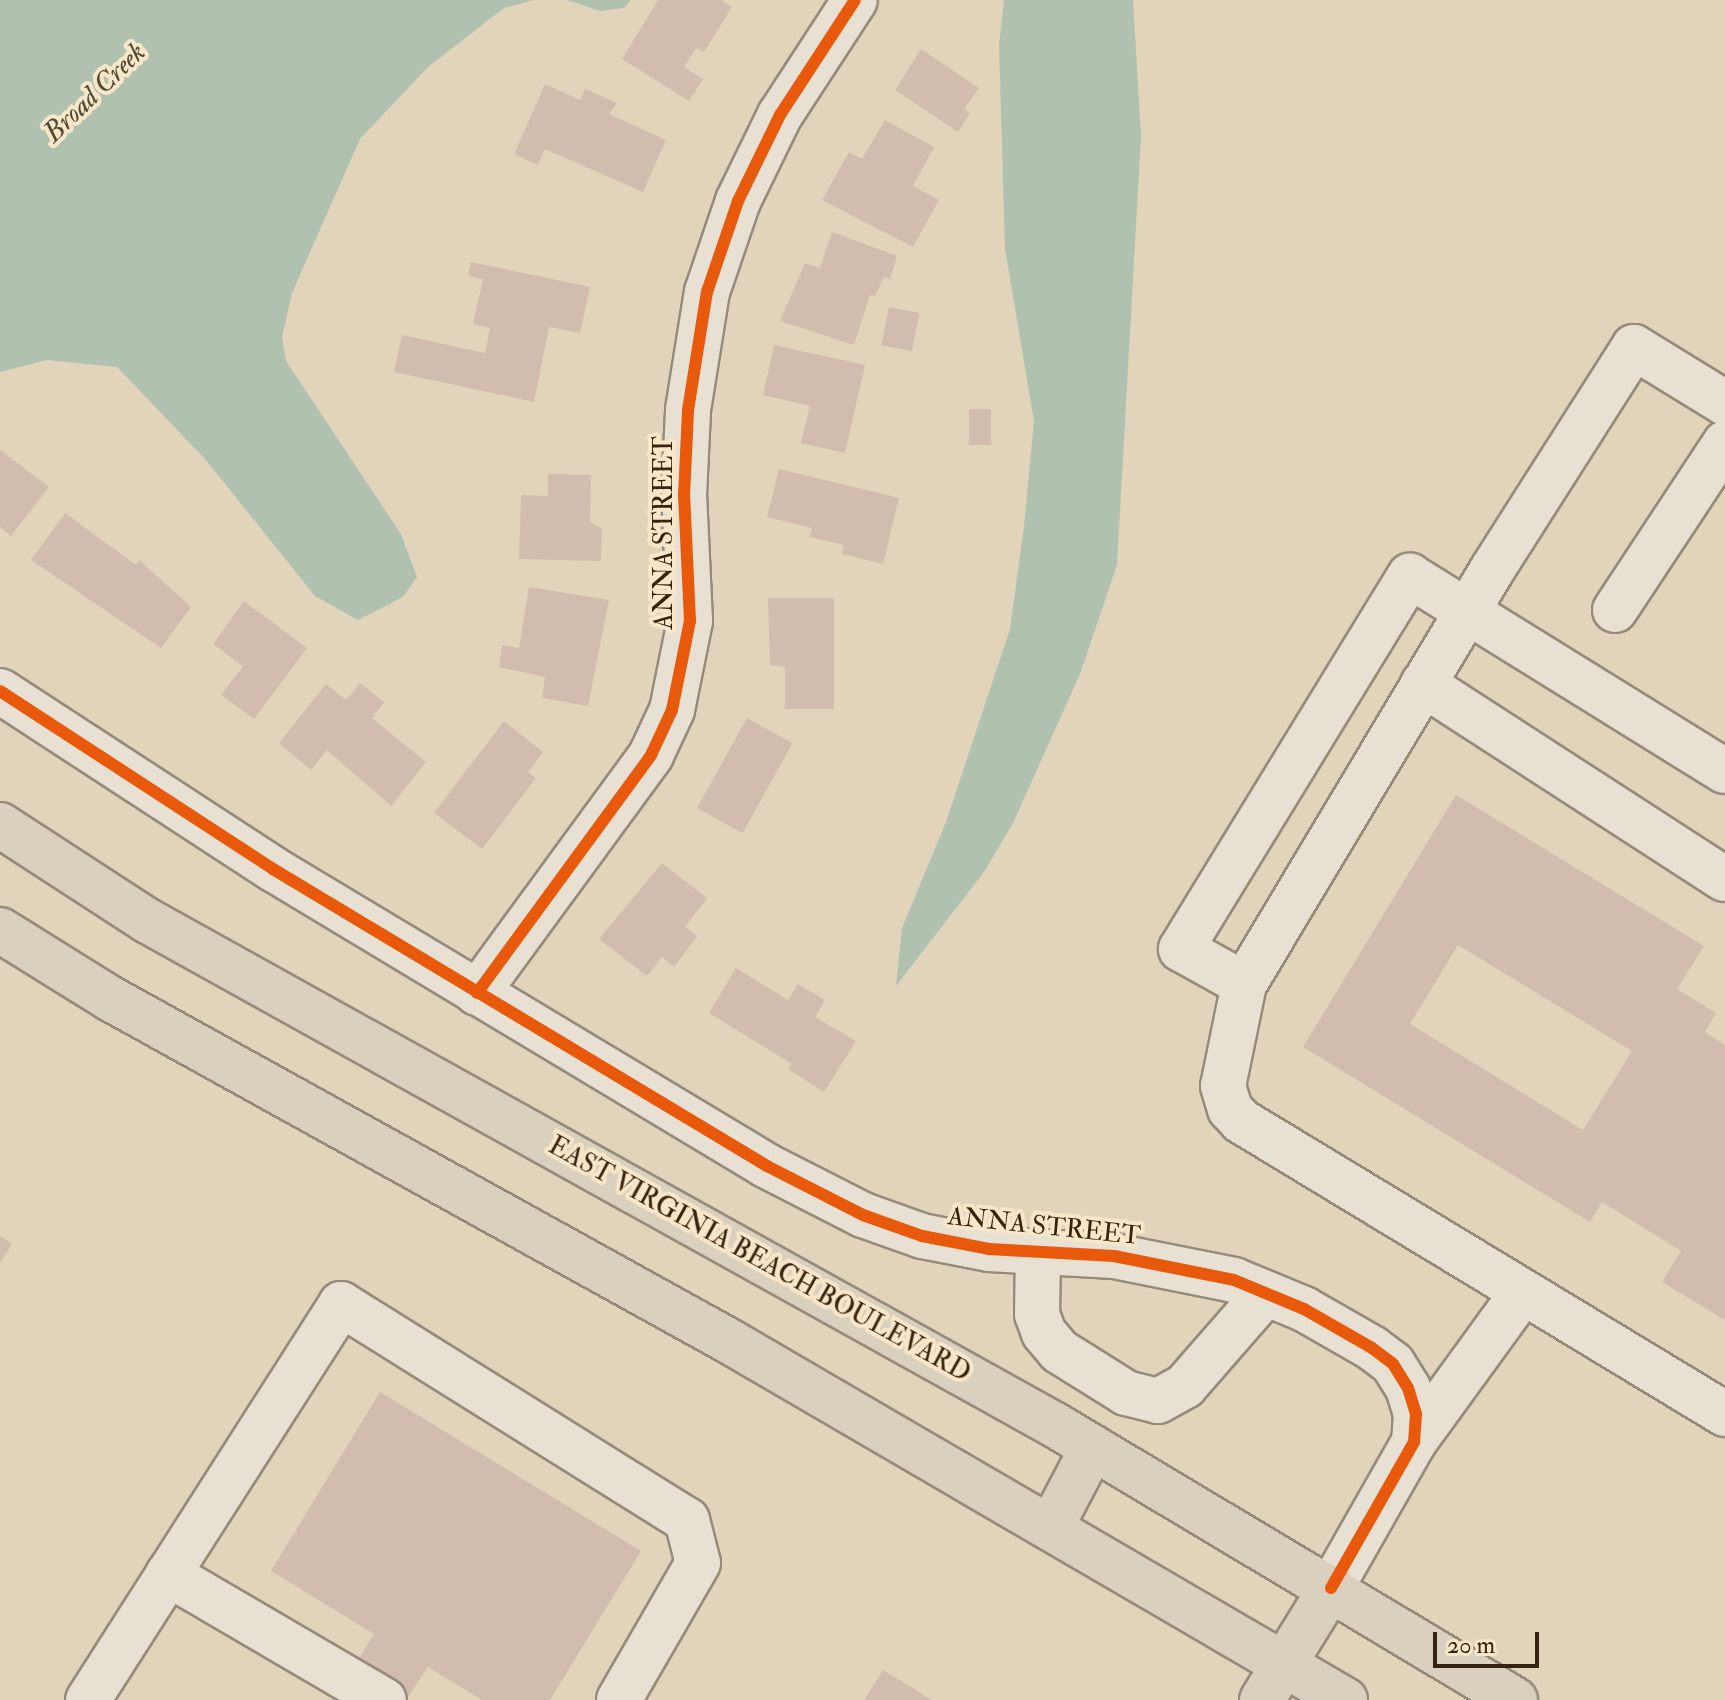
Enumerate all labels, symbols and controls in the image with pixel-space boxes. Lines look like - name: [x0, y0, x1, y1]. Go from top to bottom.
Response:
- water label: Broad Creek: [37, 36, 153, 150]
- street label: ANNA STREET: [649, 436, 681, 630]
- street label: EAST VIRGINIA BEACH BOULEVARD: [543, 1131, 975, 1389]
- street label: ANNA STREET: [946, 1201, 1142, 1253]
- scale bar: [1437, 1616, 1543, 1666]
- text: 20 m: [1447, 1630, 1495, 1661]

